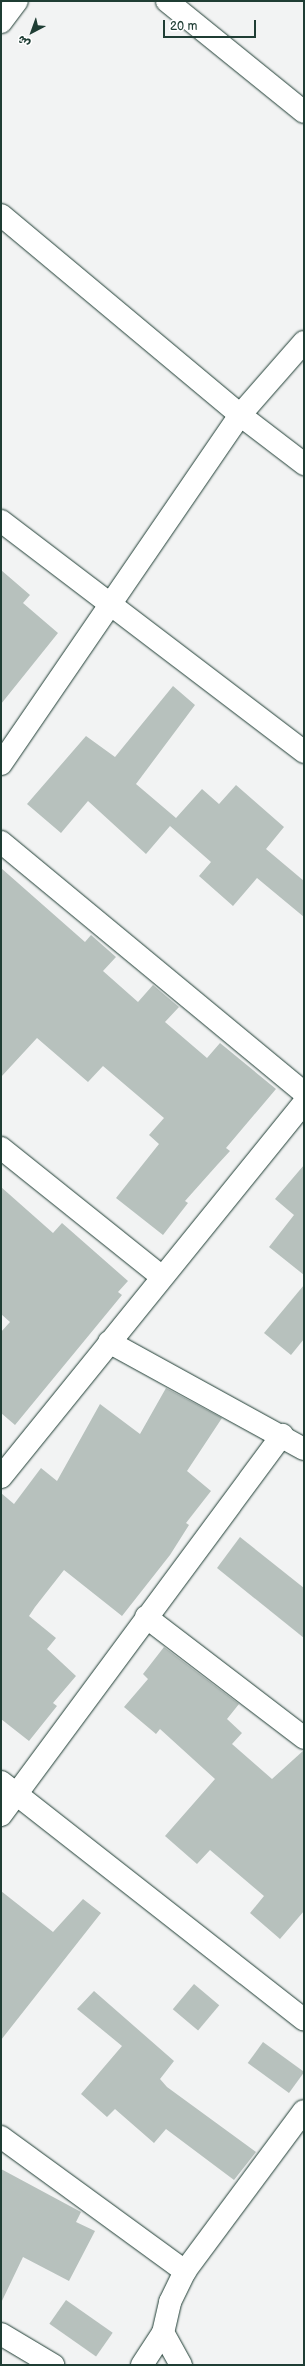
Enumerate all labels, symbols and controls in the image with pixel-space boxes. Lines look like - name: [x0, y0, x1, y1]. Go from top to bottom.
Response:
- north arrow: [12, 12, 52, 52]
- scale bar: [165, 12, 258, 38]
- text: 20 m: [170, 19, 197, 34]
- text: ش: [15, 33, 33, 50]

